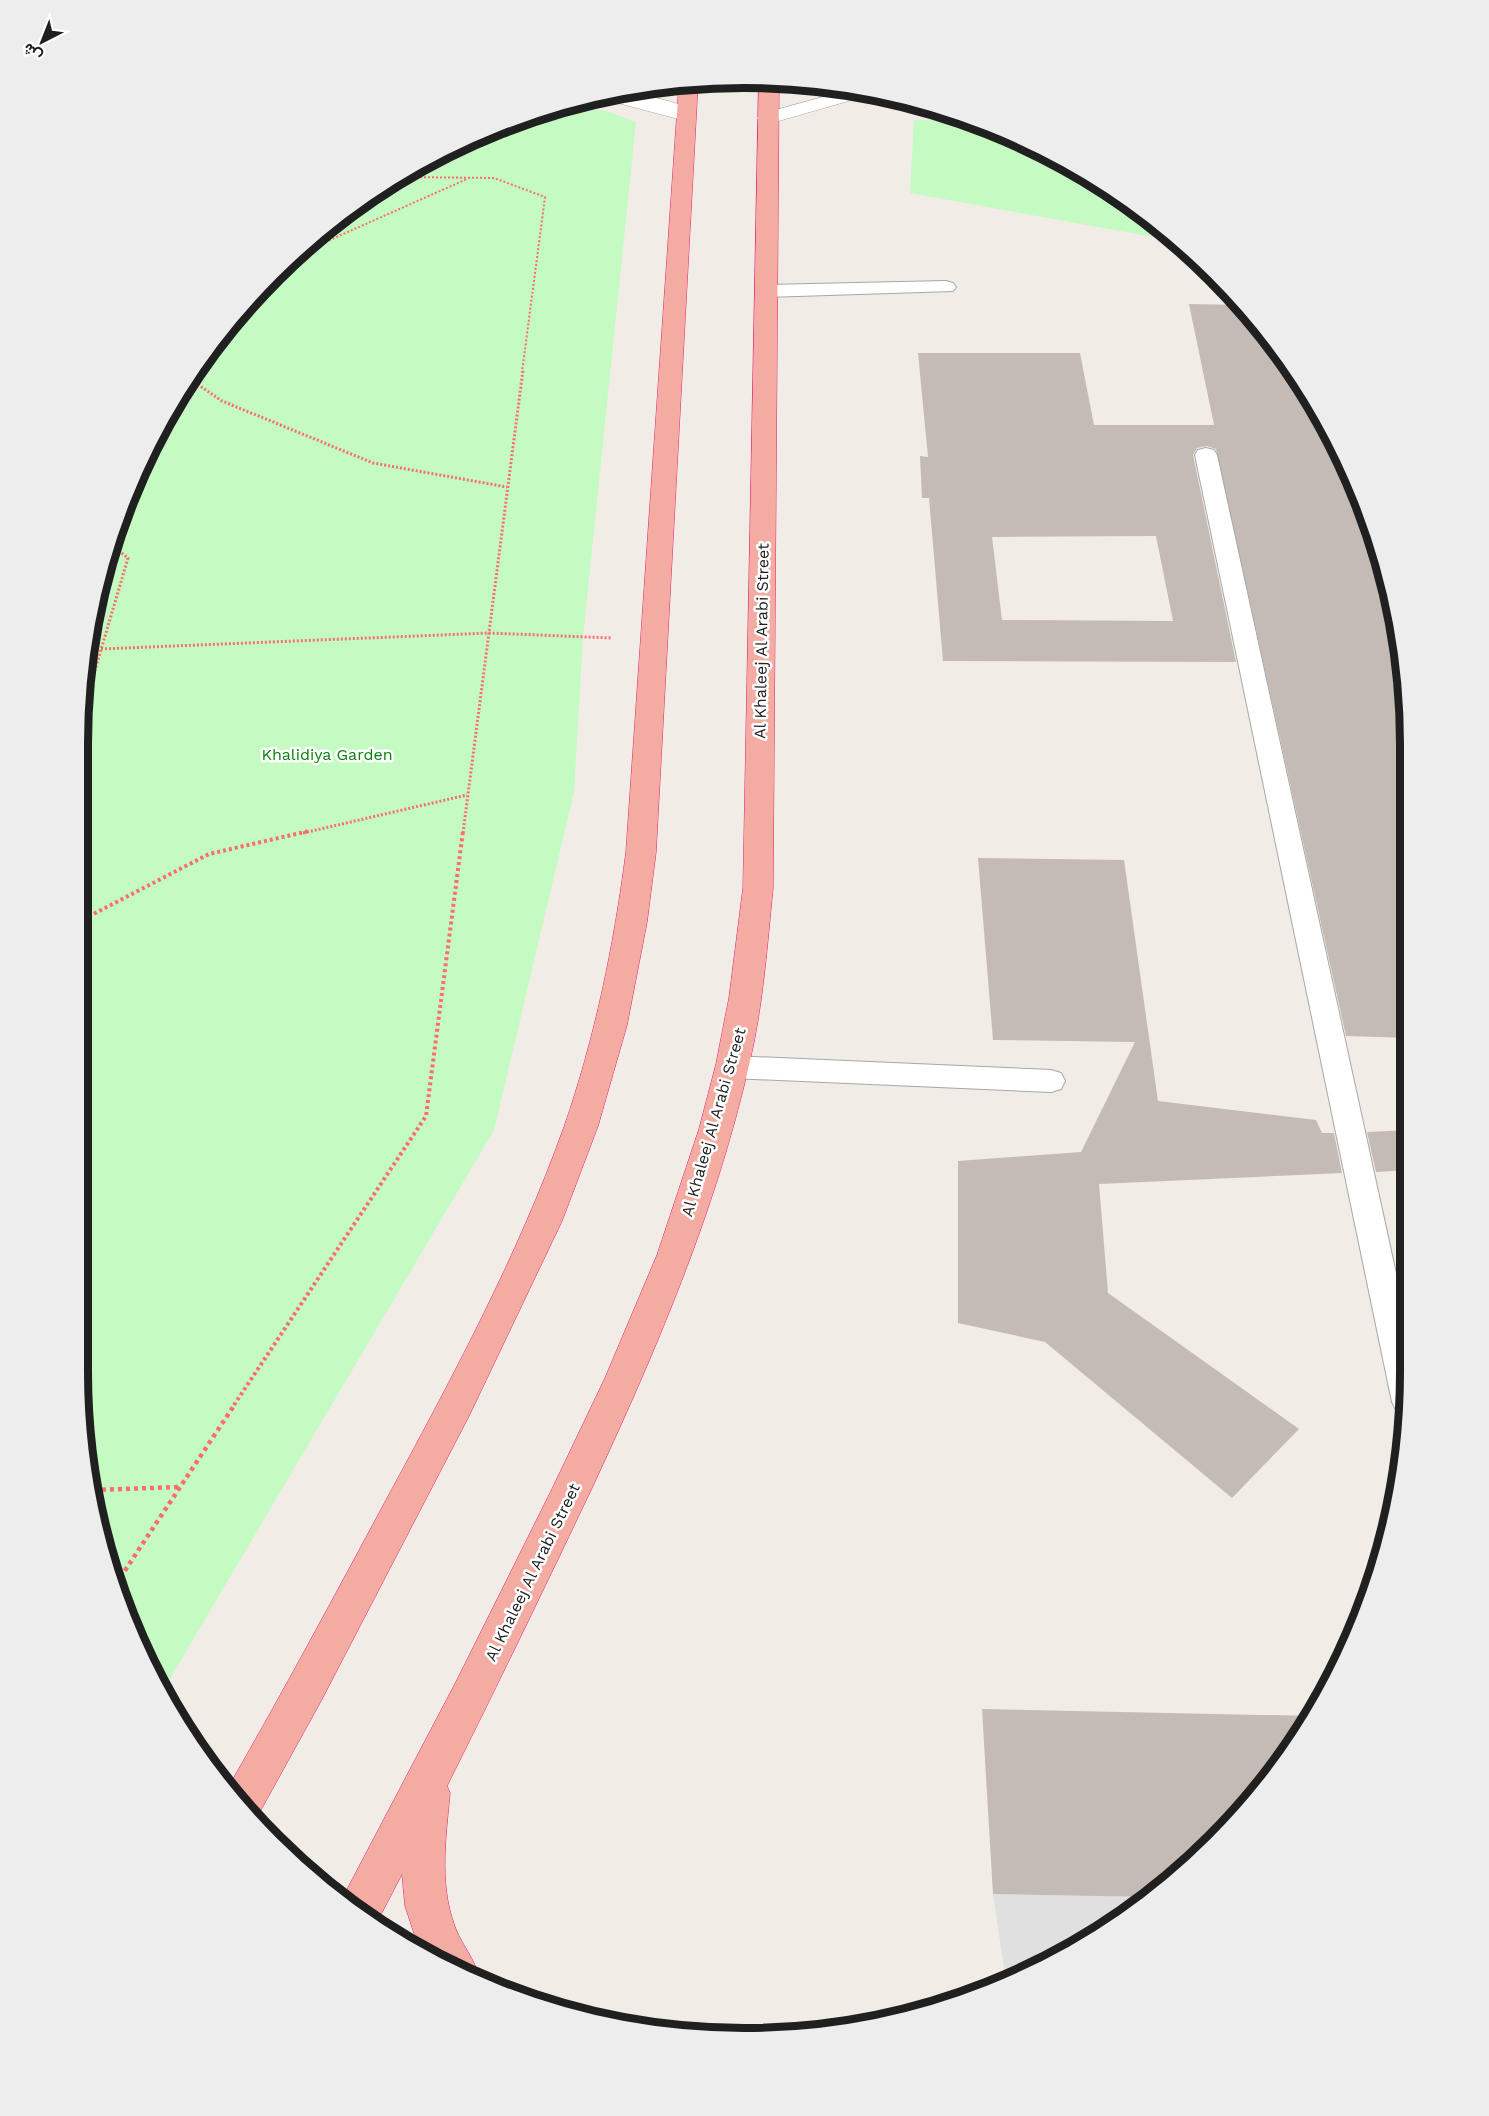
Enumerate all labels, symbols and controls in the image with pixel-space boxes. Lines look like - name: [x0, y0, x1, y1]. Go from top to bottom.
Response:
- north arrow: [12, 12, 72, 72]
- text: ش: [19, 39, 46, 66]
- street label: Al Khaleej Al Arabi Street: [750, 543, 773, 739]
- park label: Khalidiya Garden: [261, 745, 393, 764]
- street label: Al Khaleej Al Arabi Street: [677, 1025, 750, 1219]
- street label: Al Khaleej Al Arabi Street: [481, 1480, 584, 1664]

